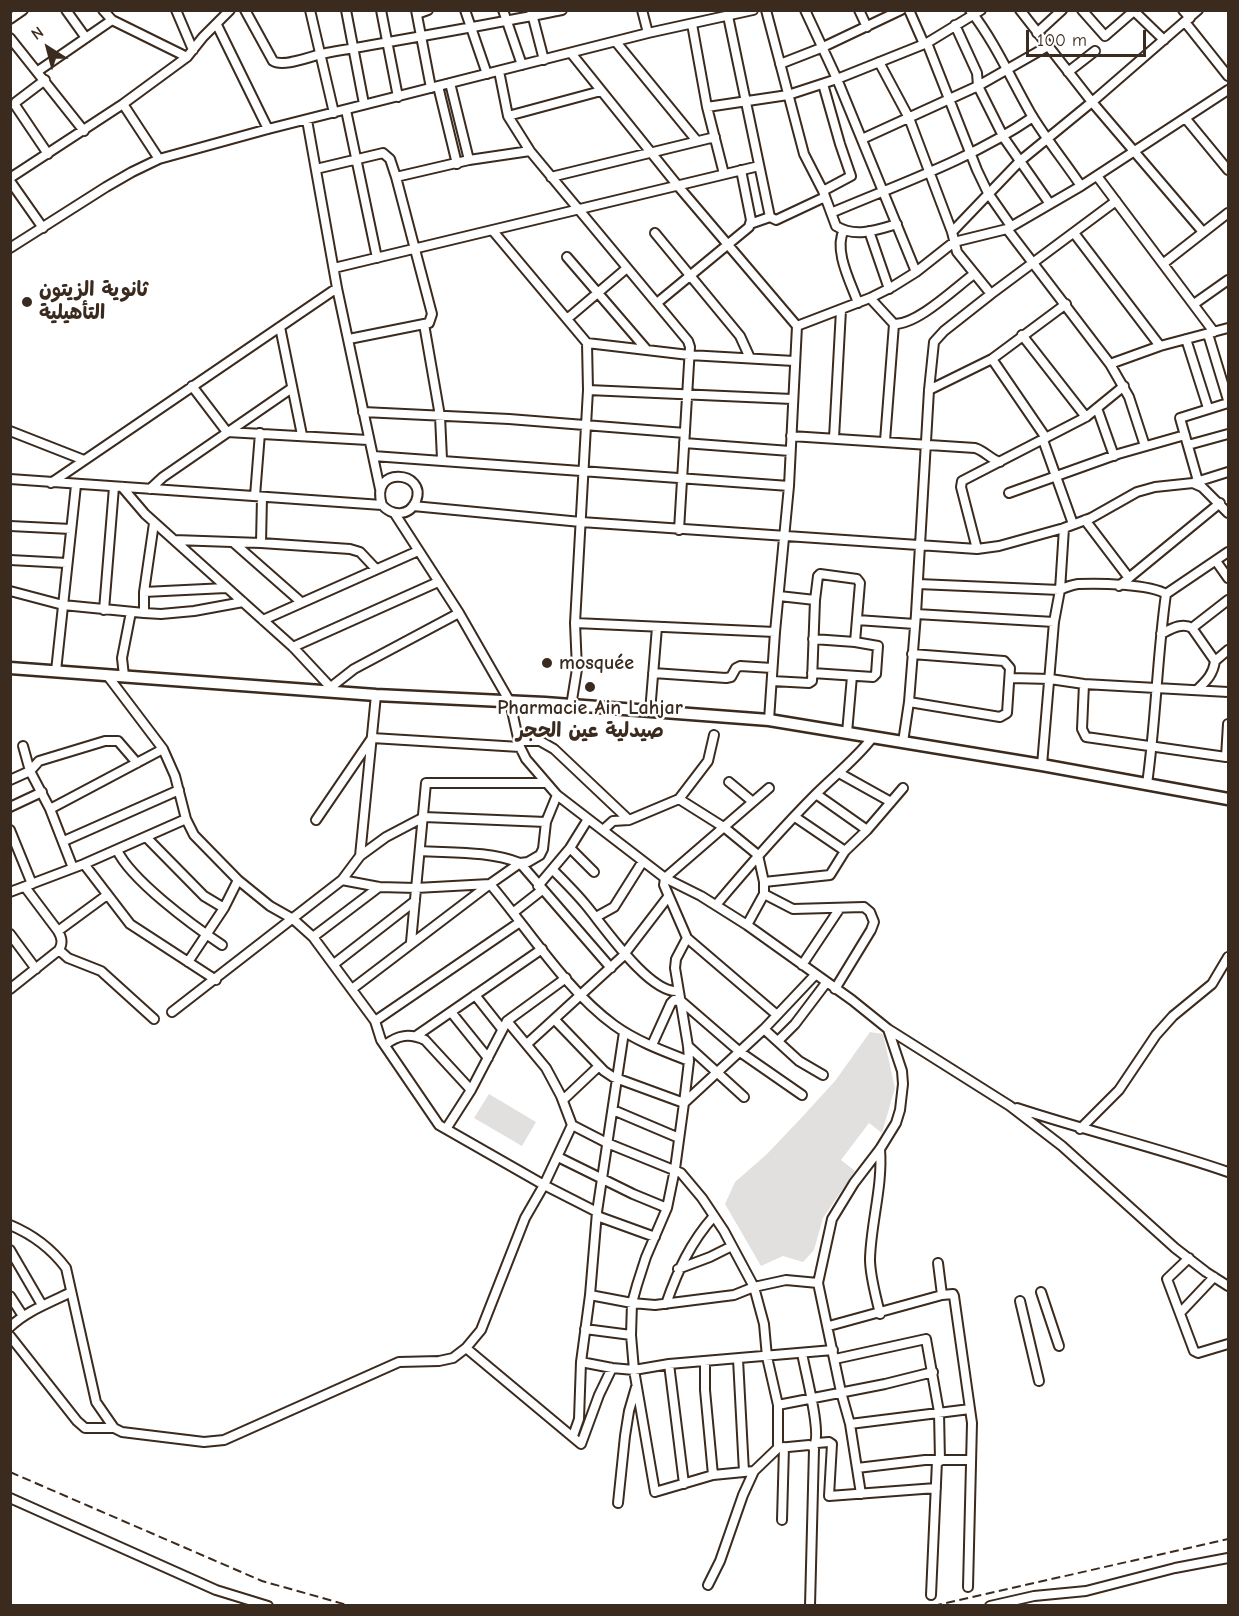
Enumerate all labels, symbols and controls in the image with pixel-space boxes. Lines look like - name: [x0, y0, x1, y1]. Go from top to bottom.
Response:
- north arrow: [18, 18, 78, 78]
- scale bar: [1029, 18, 1149, 56]
- text: N: [28, 23, 47, 44]
- text: 100 m: [1037, 30, 1087, 51]
- place label: ثانوية الزيتون التأهيلية: [39, 278, 148, 325]
- marker: ثانوية الزيتون التأهيلية: [20, 295, 34, 309]
- place label: mosquée: [559, 651, 634, 675]
- marker: mosquée: [540, 656, 554, 670]
- marker: Pharmacie Ain Lahjar صيدلية عين الحجر: [583, 680, 597, 694]
- place label: Pharmacie Ain Lahjar صيدلية عين الحجر: [497, 696, 683, 743]

